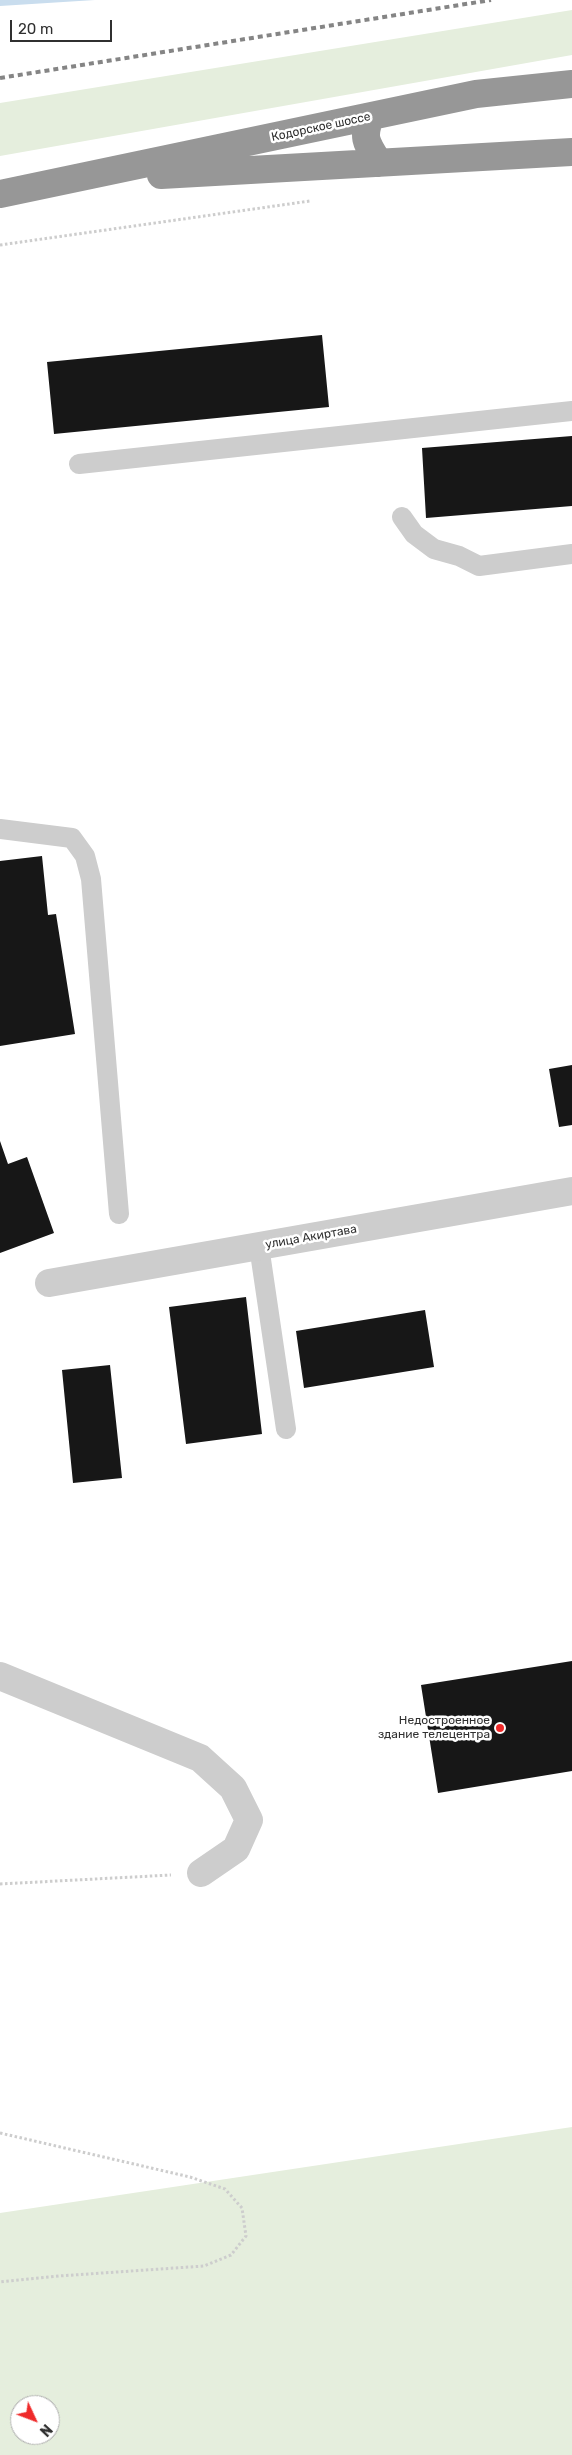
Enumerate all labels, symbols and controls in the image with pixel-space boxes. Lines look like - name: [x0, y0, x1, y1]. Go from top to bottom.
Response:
- scale bar: [12, 10, 115, 42]
- text: 20 m: [18, 20, 53, 38]
- street label: Кодорское шоссе: [270, 109, 372, 145]
- street label: улица Акиртава: [264, 1222, 358, 1252]
- place label: Недостроенное здание телецентра: [378, 1714, 490, 1742]
- marker: Недостроенное здание телецентра: [494, 1722, 506, 1734]
- north arrow: [10, 2395, 60, 2445]
- text: N: [36, 2420, 55, 2439]

